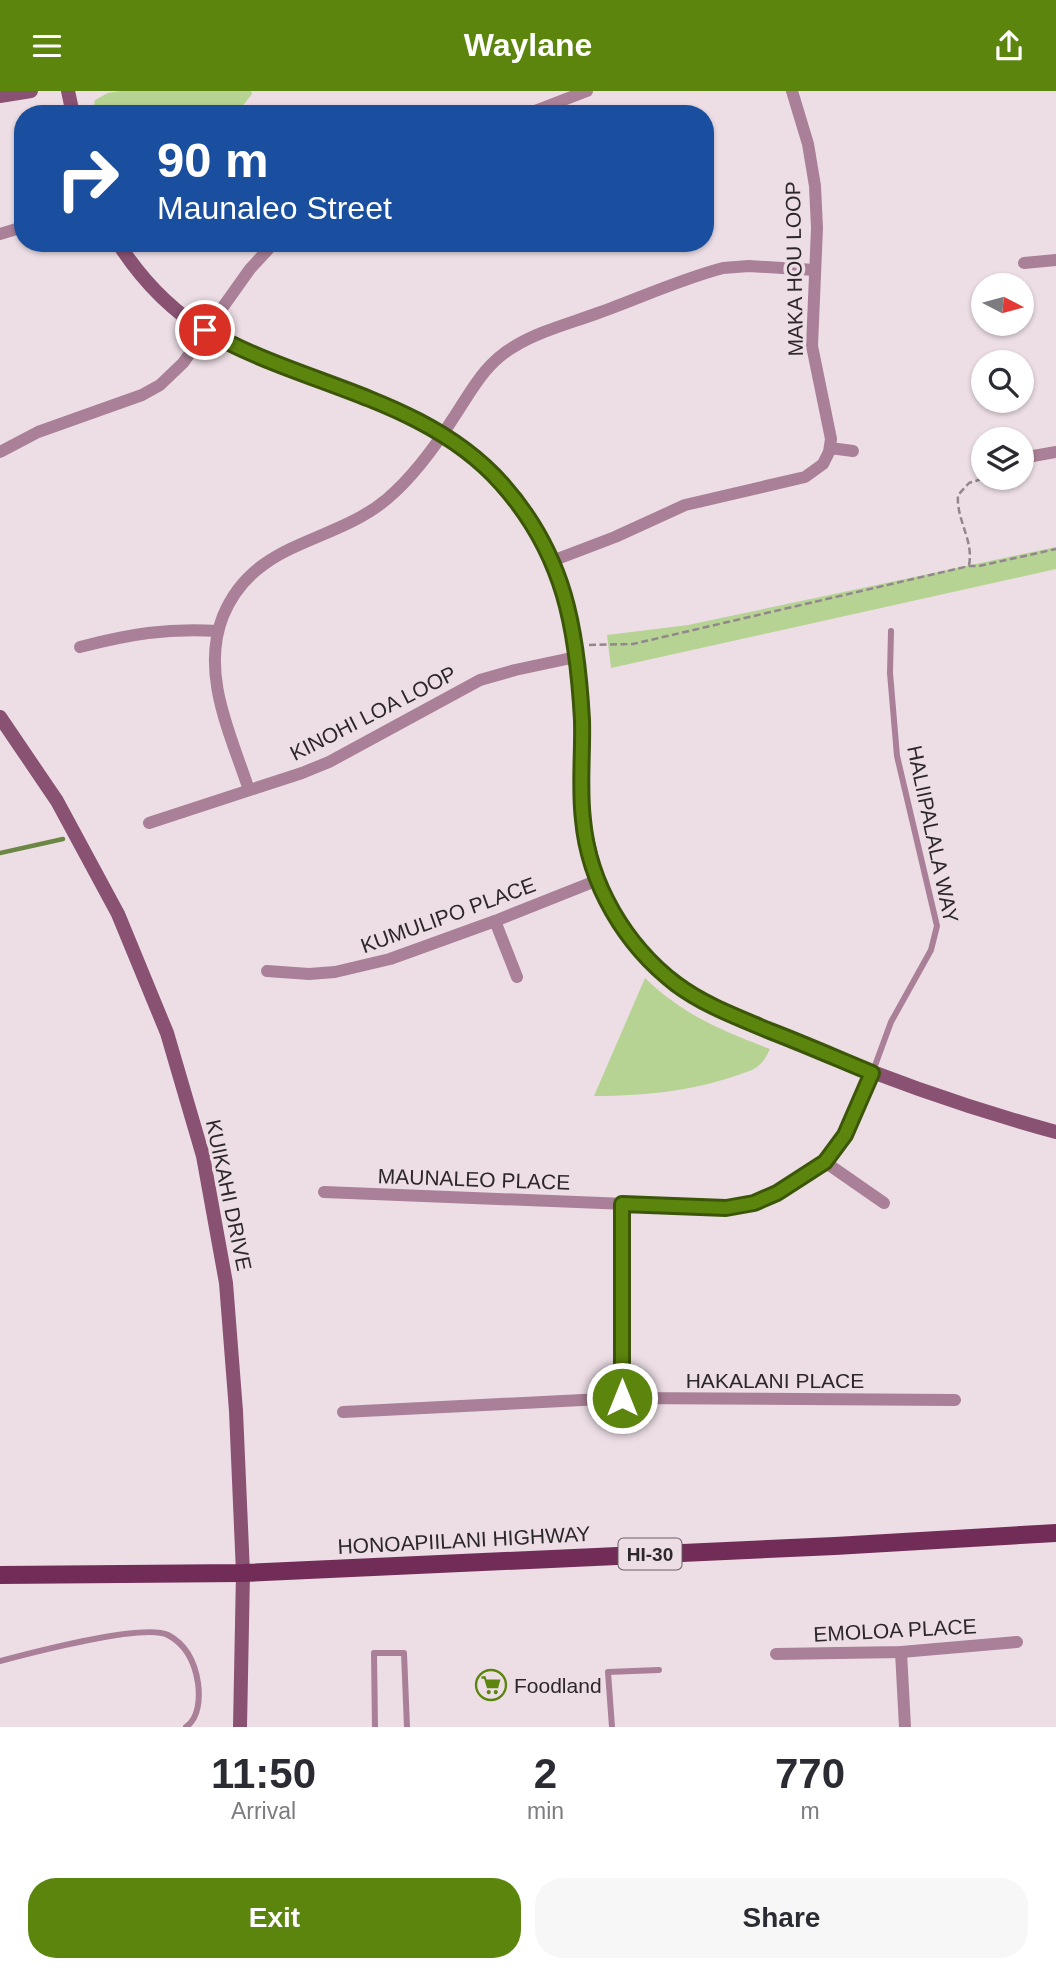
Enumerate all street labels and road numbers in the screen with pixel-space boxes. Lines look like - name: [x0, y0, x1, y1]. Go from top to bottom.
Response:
- street label: MAKA HOU LOOP: [781, 181, 807, 357]
- street label: KINOHI LOA LOOP: [286, 661, 460, 765]
- street label: HALIIPALALA WAY: [903, 743, 963, 925]
- street label: KUMULIPO PLACE: [357, 873, 539, 957]
- street label: KUIKAHI DRIVE: [202, 1117, 256, 1273]
- street label: MAUNALEO PLACE: [377, 1164, 571, 1194]
- street label: HAKALANI PLACE: [686, 1369, 864, 1392]
- street label: HONOAPIILANI HIGHWAY: [337, 1522, 591, 1558]
- road number: HI-30: [618, 1539, 682, 1569]
- street label: EMOLOA PLACE: [813, 1614, 977, 1646]

